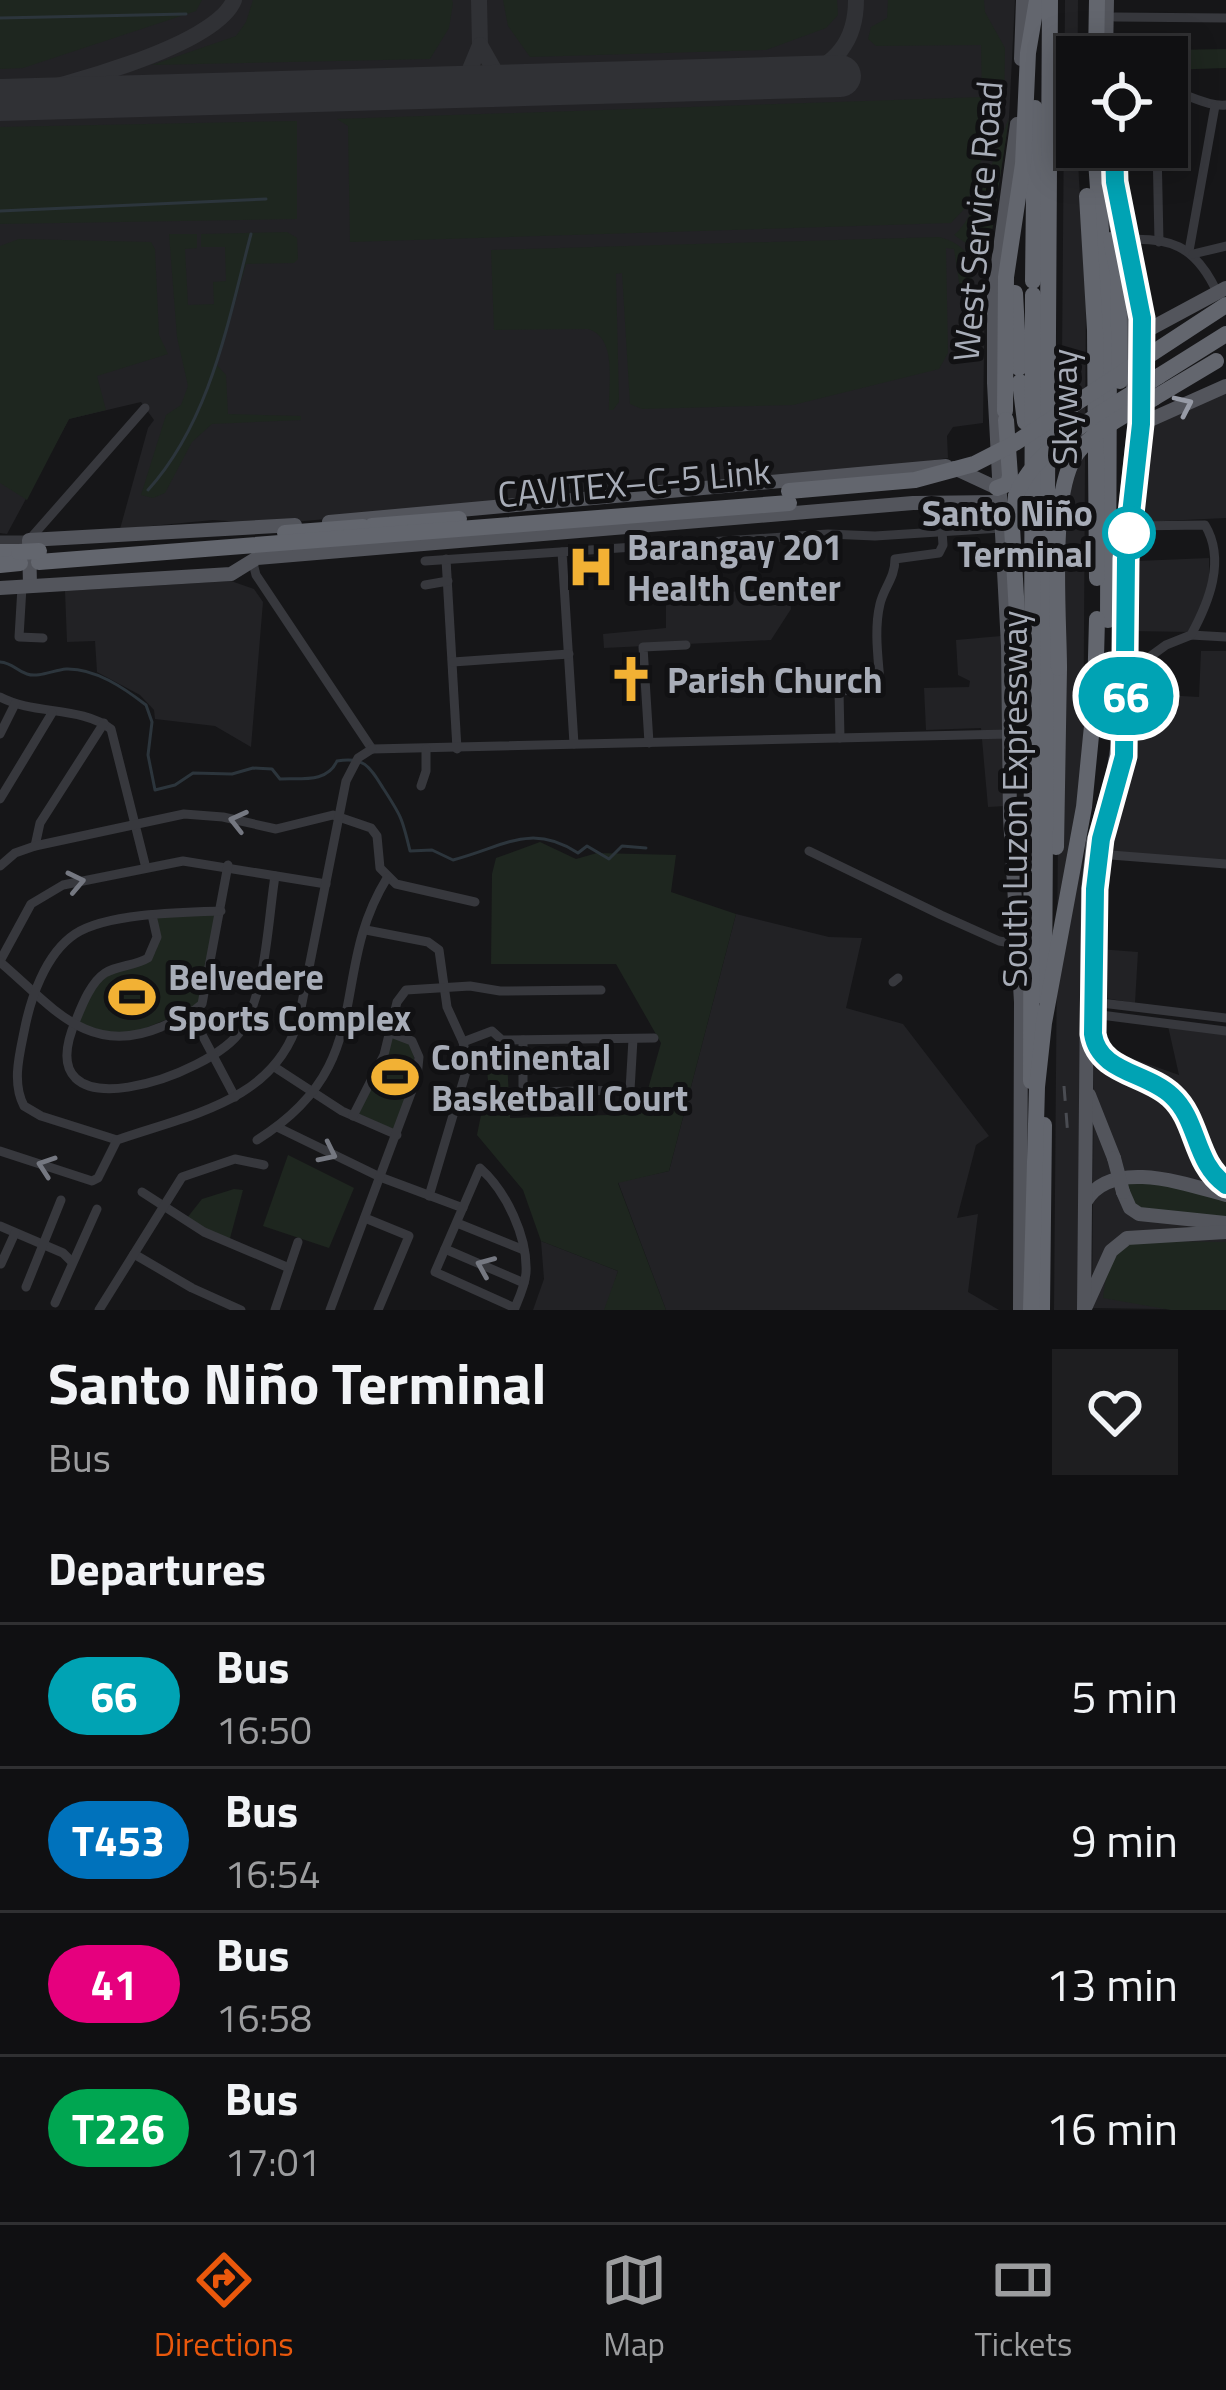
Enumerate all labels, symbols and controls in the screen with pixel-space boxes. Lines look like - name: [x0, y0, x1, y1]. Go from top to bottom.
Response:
- map controls: [1056, 36, 1188, 168]
- button: locate: [1056, 36, 1188, 168]
- street label: West Service Road: [937, 78, 1017, 364]
- street label: Skyway: [1036, 349, 1091, 465]
- one-way arrow: [1172, 396, 1193, 420]
- street label: CAVITEX–C-5 Link: [495, 443, 773, 521]
- place label: Santo Niño Terminal: [922, 485, 1093, 581]
- marker: Santo Niño Terminal: [1104, 508, 1154, 558]
- place label: Barangay 201 Health Center: [627, 519, 843, 615]
- hospital icon: Barangay 201 Health Center: [566, 542, 616, 592]
- street label: South Luzon Expressway: [986, 610, 1041, 988]
- place label: Parish Church: [667, 652, 883, 707]
- church icon: Parish Church: [606, 654, 656, 704]
- line badge: 66: [1072, 657, 1180, 735]
- text: 66: [1102, 664, 1150, 728]
- one-way arrow: [228, 810, 248, 835]
- one-way arrow: [66, 871, 86, 896]
- place label: Belvedere Sports Complex: [168, 949, 411, 1045]
- sports icon: Belvedere Sports Complex: [107, 972, 157, 1022]
- place label: Continental Basketball Court: [431, 1029, 688, 1125]
- sports icon: Continental Basketball Court: [370, 1052, 420, 1102]
- one-way arrow: [316, 1139, 337, 1162]
- one-way arrow: [37, 1156, 58, 1180]
- one-way arrow: [476, 1256, 497, 1280]
- text: Santo Niño Terminal: [48, 1339, 547, 1426]
- button: heart: [1052, 1349, 1178, 1475]
- text: Bus: [48, 1428, 111, 1487]
- text: Departures: [48, 1534, 266, 1602]
- text: Bus: [216, 1632, 290, 1700]
- text: 5 min: [1071, 1662, 1178, 1730]
- text: 66: [90, 1664, 138, 1728]
- text: 16:50: [216, 1700, 312, 1759]
- text: Bus: [225, 1776, 298, 1844]
- text: 9 min: [1071, 1806, 1178, 1874]
- text: T453: [72, 1808, 165, 1872]
- text: 16:54: [225, 1844, 320, 1903]
- text: Bus: [216, 1920, 290, 1988]
- text: 13 min: [1046, 1950, 1178, 2018]
- text: 41: [90, 1952, 138, 2016]
- text: 16:58: [216, 1988, 312, 2047]
- text: Bus: [225, 2064, 298, 2132]
- text: 16 min: [1046, 2094, 1178, 2162]
- text: T226: [72, 2096, 165, 2160]
- text: 17:01: [225, 2132, 320, 2191]
- tab: Directions: [154, 2247, 294, 2369]
- tab: Map: [601, 2247, 667, 2369]
- tab: Tickets: [974, 2247, 1072, 2369]

